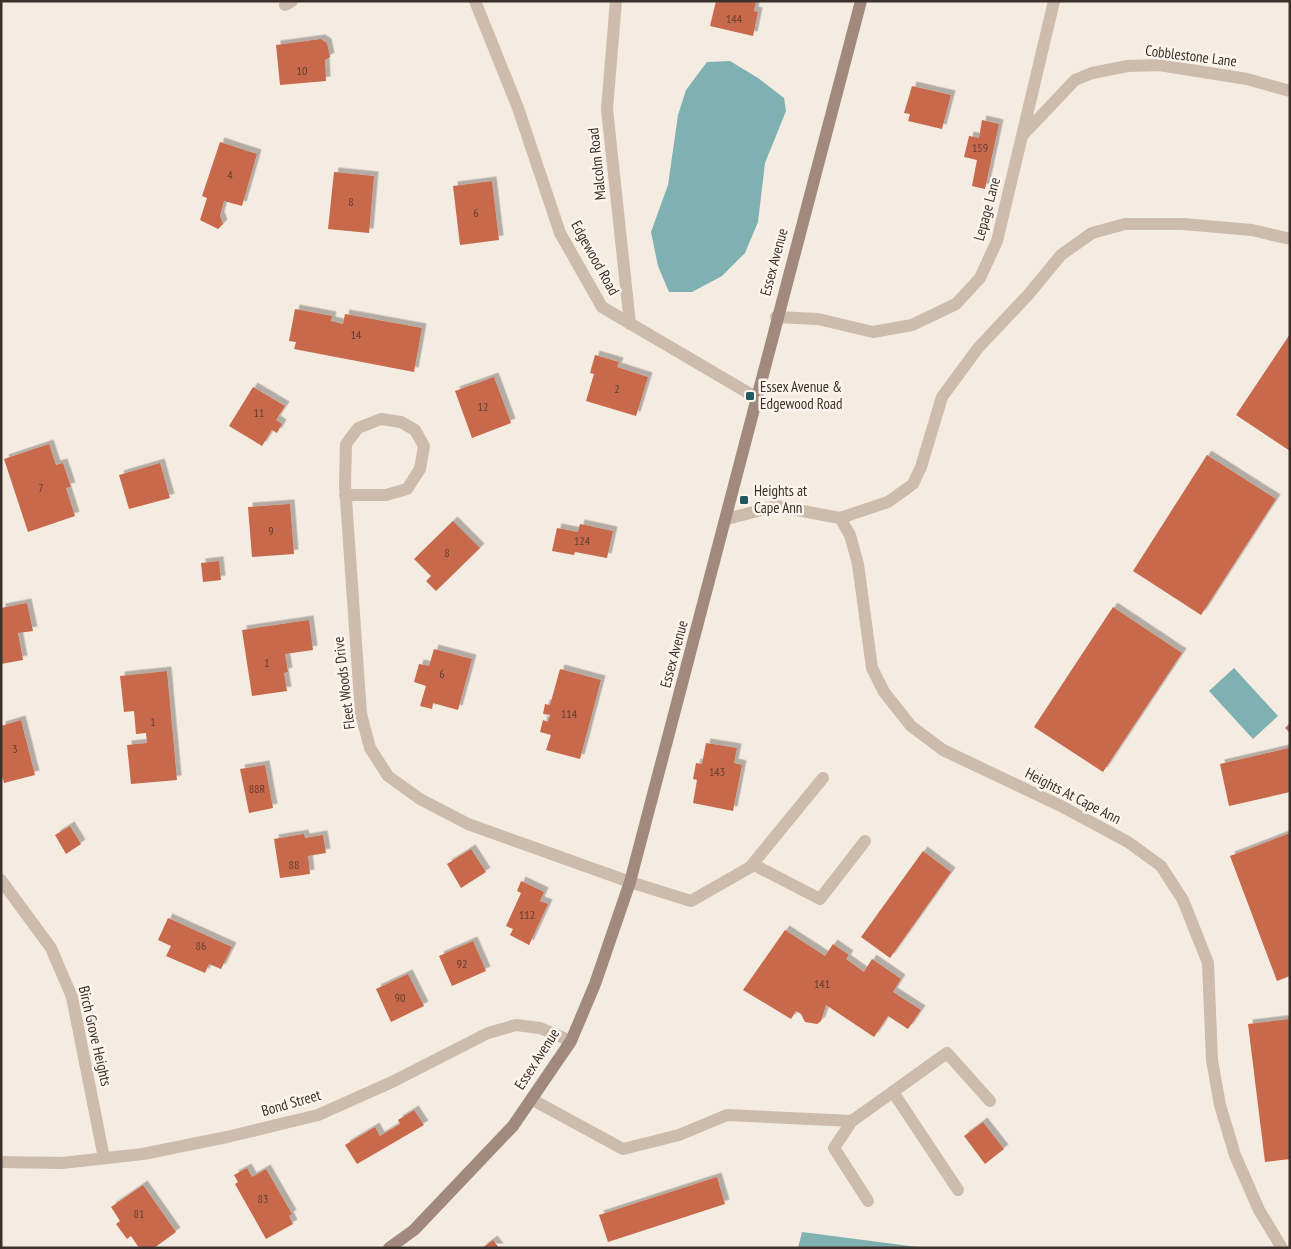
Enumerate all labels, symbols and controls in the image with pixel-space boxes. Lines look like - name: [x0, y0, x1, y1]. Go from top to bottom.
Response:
- house number: 144: [726, 11, 743, 26]
- street label: Cobblestone Lane: [1144, 40, 1238, 71]
- house number: 10: [297, 63, 307, 78]
- street label: Malcolm Road: [583, 127, 610, 201]
- house number: 159: [972, 140, 988, 155]
- house number: 4: [227, 167, 233, 182]
- street label: Lepage Lane: [969, 175, 1004, 243]
- house number: 8: [348, 194, 354, 209]
- house number: 6: [473, 205, 479, 220]
- street label: Edgewood Road: [567, 217, 624, 298]
- street label: Essex Avenue: [755, 226, 792, 298]
- house number: 14: [351, 327, 362, 342]
- place label: Essex Avenue & Edgewood Road: [760, 377, 842, 413]
- house number: 2: [614, 381, 620, 396]
- marker: Essex Avenue & Edgewood Road: [744, 390, 756, 402]
- house number: 12: [478, 399, 488, 414]
- house number: 11: [254, 405, 264, 420]
- house number: 7: [38, 480, 44, 495]
- place label: Heights at Cape Ann: [754, 481, 807, 517]
- marker: Heights at Cape Ann: [738, 494, 750, 506]
- house number: 9: [268, 523, 274, 538]
- house number: 124: [574, 533, 591, 548]
- house number: 8: [444, 545, 450, 560]
- street label: Essex Avenue: [655, 618, 692, 690]
- street label: Fleet Woods Drive: [328, 635, 359, 731]
- house number: 1: [264, 655, 270, 670]
- house number: 6: [439, 666, 445, 681]
- house number: 114: [561, 706, 578, 721]
- house number: 1: [150, 714, 156, 729]
- house number: 3: [12, 741, 18, 756]
- street label: Heights At Cape Ann: [1022, 763, 1124, 828]
- house number: 143: [709, 764, 725, 779]
- house number: 88R: [249, 781, 266, 796]
- house number: 88: [289, 857, 299, 872]
- house number: 112: [519, 907, 535, 922]
- house number: 86: [196, 938, 206, 953]
- house number: 92: [457, 956, 467, 971]
- house number: 141: [814, 976, 830, 991]
- street label: Birch Grove Heights: [75, 984, 116, 1088]
- house number: 90: [395, 990, 405, 1005]
- street label: Essex Avenue: [510, 1025, 563, 1093]
- street label: Bond Street: [259, 1085, 323, 1120]
- house number: 83: [258, 1191, 268, 1206]
- house number: 81: [134, 1206, 144, 1221]

